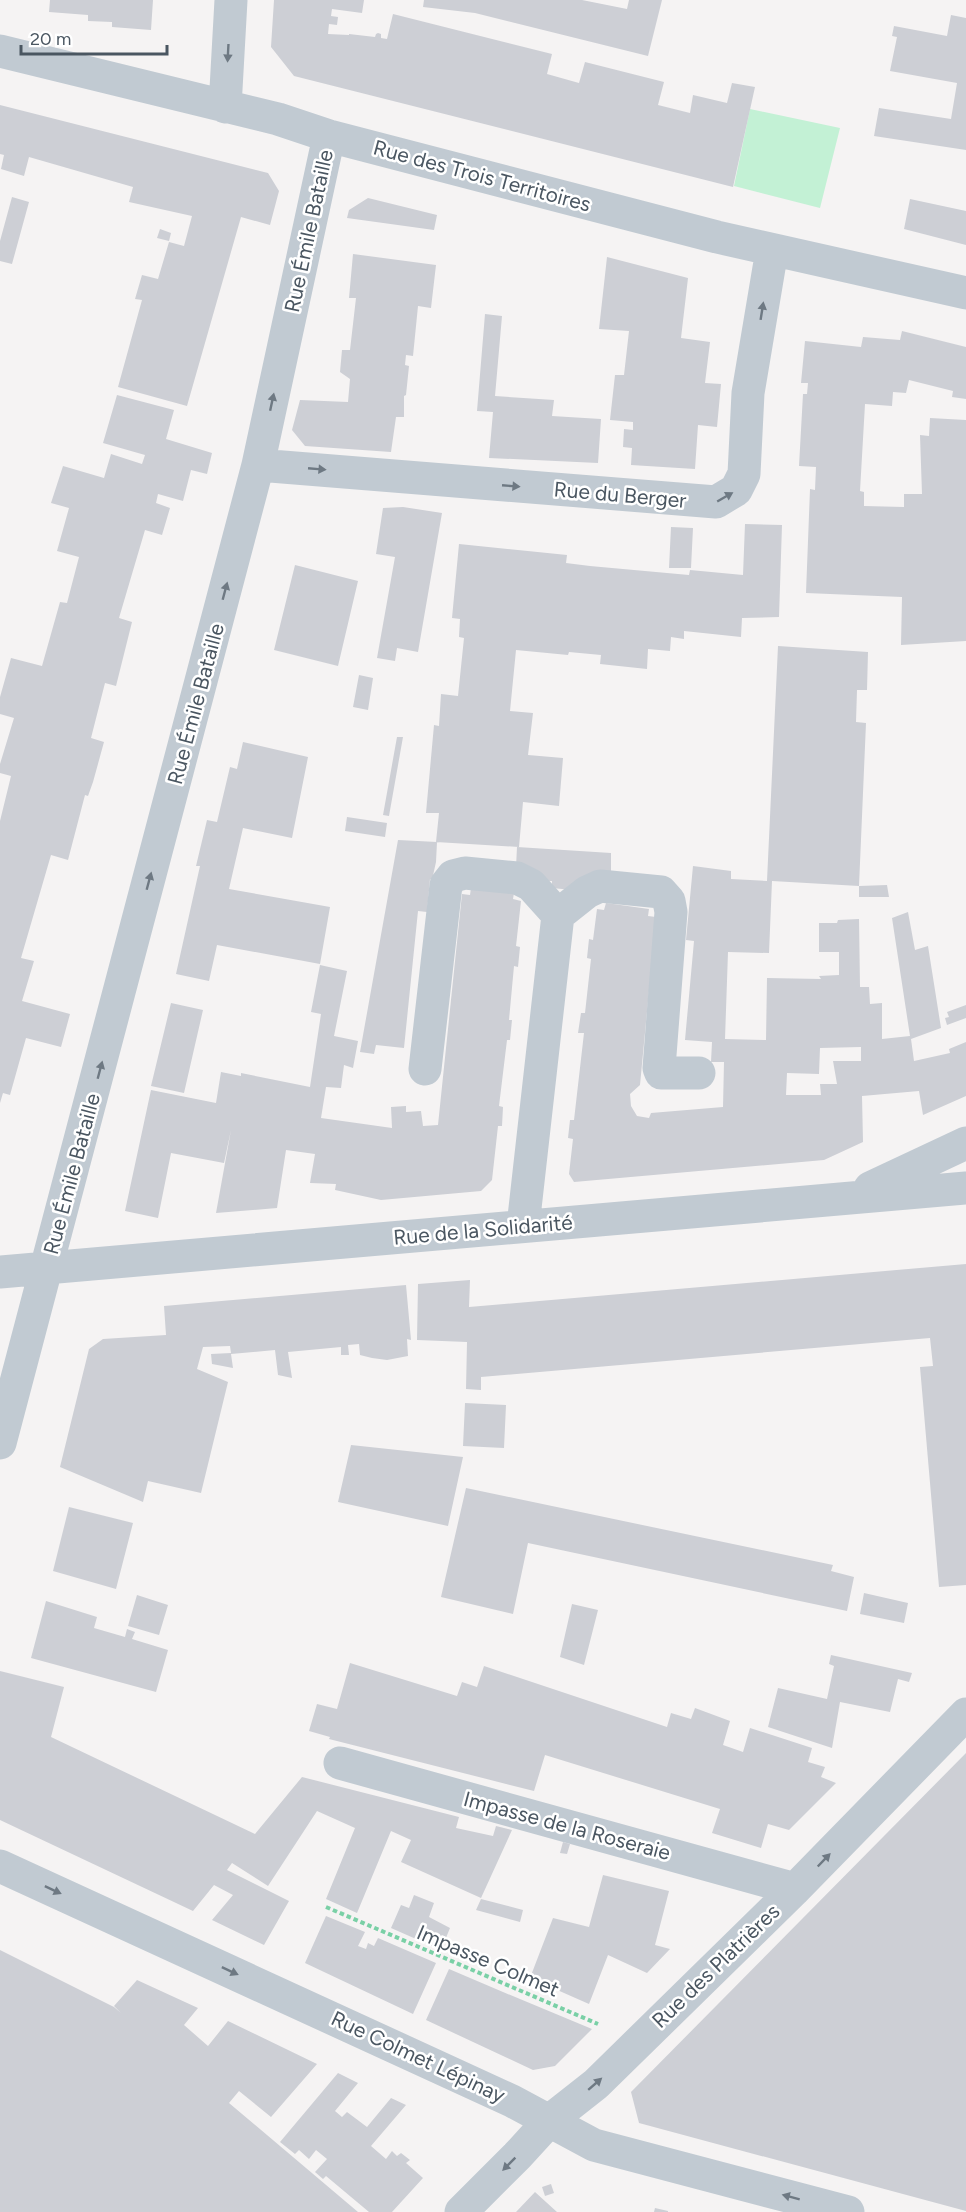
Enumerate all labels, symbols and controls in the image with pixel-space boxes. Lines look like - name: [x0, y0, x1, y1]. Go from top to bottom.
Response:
- scale bar: [21, 18, 166, 56]
- text: 20 m: [30, 28, 71, 50]
- one-way arrow: [223, 44, 233, 63]
- street label: Rue des Trois Territoires: [371, 134, 594, 217]
- street label: Rue Émile Bataille: [279, 147, 338, 315]
- one-way arrow: [757, 301, 766, 320]
- one-way arrow: [268, 392, 277, 411]
- one-way arrow: [307, 464, 326, 474]
- street label: Rue du Berger: [553, 476, 687, 513]
- one-way arrow: [501, 481, 520, 491]
- one-way arrow: [717, 491, 733, 502]
- one-way arrow: [221, 582, 231, 600]
- street label: Rue Émile Bataille: [162, 621, 229, 787]
- one-way arrow: [145, 872, 155, 890]
- one-way arrow: [95, 1061, 105, 1079]
- street label: Rue Émile Bataille: [38, 1091, 105, 1257]
- street label: Rue de la Solidarité: [392, 1209, 574, 1250]
- street label: Impasse de la Roseraie: [461, 1786, 673, 1865]
- one-way arrow: [816, 1853, 830, 1867]
- one-way arrow: [45, 1885, 63, 1895]
- street label: Rue des Platrières: [647, 1898, 785, 2033]
- street label: Impasse Colmet: [413, 1919, 563, 2002]
- one-way arrow: [222, 1967, 239, 1976]
- street label: Rue Colmet Lépinay: [327, 2005, 509, 2108]
- one-way arrow: [587, 2078, 603, 2091]
- one-way arrow: [503, 2156, 517, 2170]
- one-way arrow: [782, 2192, 800, 2201]

